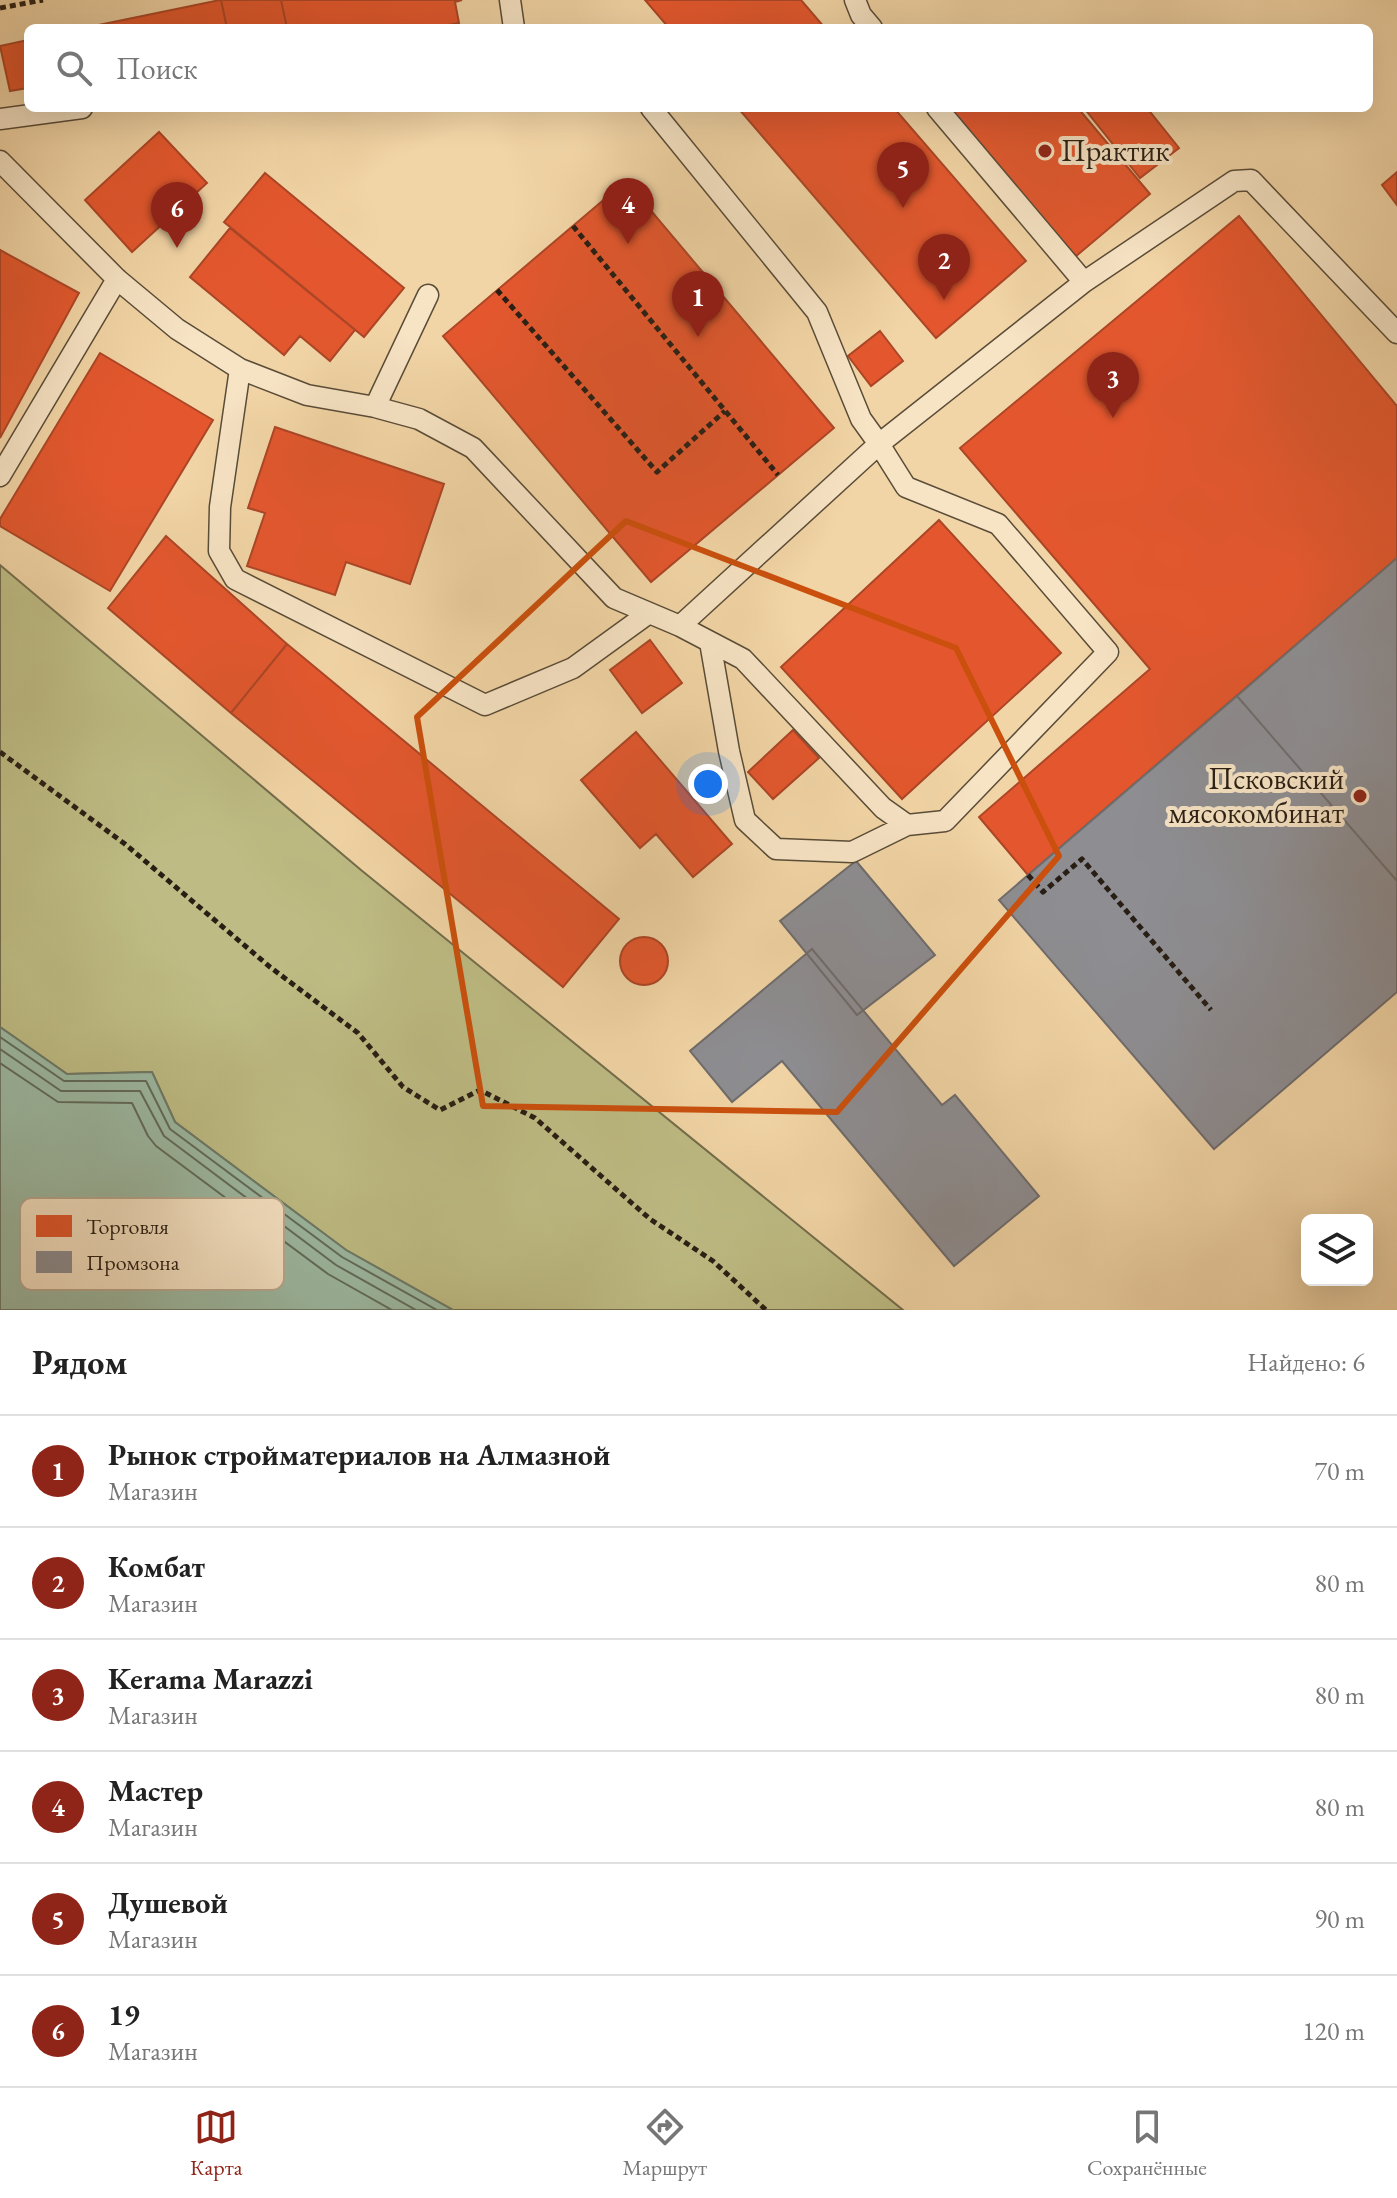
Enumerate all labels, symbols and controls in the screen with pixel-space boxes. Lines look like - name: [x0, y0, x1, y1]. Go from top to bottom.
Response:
- search box: [24, 24, 1373, 112]
- icon: search: [52, 46, 96, 90]
- text: Поиск: [116, 49, 198, 88]
- place label: Практик: [1061, 131, 1170, 170]
- pin: 5: [877, 142, 929, 208]
- marker: Практик: [1036, 142, 1054, 160]
- pin: 4: [602, 178, 654, 244]
- pin: 6: [151, 182, 203, 248]
- pin: 2: [918, 234, 970, 300]
- pin: 1: [672, 271, 724, 337]
- pin: 3: [1087, 352, 1139, 418]
- place label: Псковский мясокомбинат: [1168, 759, 1344, 832]
- your location: [688, 764, 728, 804]
- marker: Псковский мясокомбинат: [1351, 787, 1369, 805]
- legend: [20, 1198, 284, 1290]
- text: Торговля: [86, 1212, 169, 1241]
- map controls: [1301, 1214, 1373, 1286]
- button: layers: [1301, 1214, 1373, 1286]
- text: Промзона: [86, 1248, 180, 1277]
- text: Рядом: [32, 1340, 127, 1384]
- text: Найдено: 6: [1247, 1345, 1365, 1379]
- text: Рынок стройматериалов на Алмазной: [108, 1435, 610, 1474]
- text: 1: [51, 1454, 65, 1488]
- text: 70 m: [1315, 1454, 1365, 1488]
- text: Магазин: [108, 1474, 198, 1508]
- text: Комбат: [108, 1547, 205, 1586]
- text: 2: [51, 1566, 65, 1600]
- text: 80 m: [1315, 1566, 1365, 1600]
- text: Магазин: [108, 1586, 198, 1620]
- text: Kerama Marazzi: [108, 1659, 313, 1698]
- text: 3: [51, 1678, 65, 1712]
- text: 80 m: [1315, 1678, 1365, 1712]
- text: Магазин: [108, 1698, 198, 1732]
- text: Мастер: [108, 1771, 203, 1810]
- text: 4: [51, 1790, 65, 1824]
- text: 80 m: [1315, 1790, 1365, 1824]
- text: Магазин: [108, 1810, 198, 1844]
- text: Душевой: [108, 1883, 228, 1922]
- text: 5: [51, 1902, 65, 1936]
- text: 90 m: [1315, 1902, 1365, 1936]
- text: Магазин: [108, 1922, 198, 1956]
- text: 19: [108, 1995, 140, 2034]
- text: 6: [51, 2014, 65, 2048]
- text: 120 m: [1302, 2014, 1365, 2048]
- text: Магазин: [108, 2034, 198, 2068]
- tab: Карта: [190, 2105, 243, 2182]
- tab: Маршрут: [623, 2105, 707, 2182]
- tab: Сохранённые: [1087, 2105, 1207, 2182]

